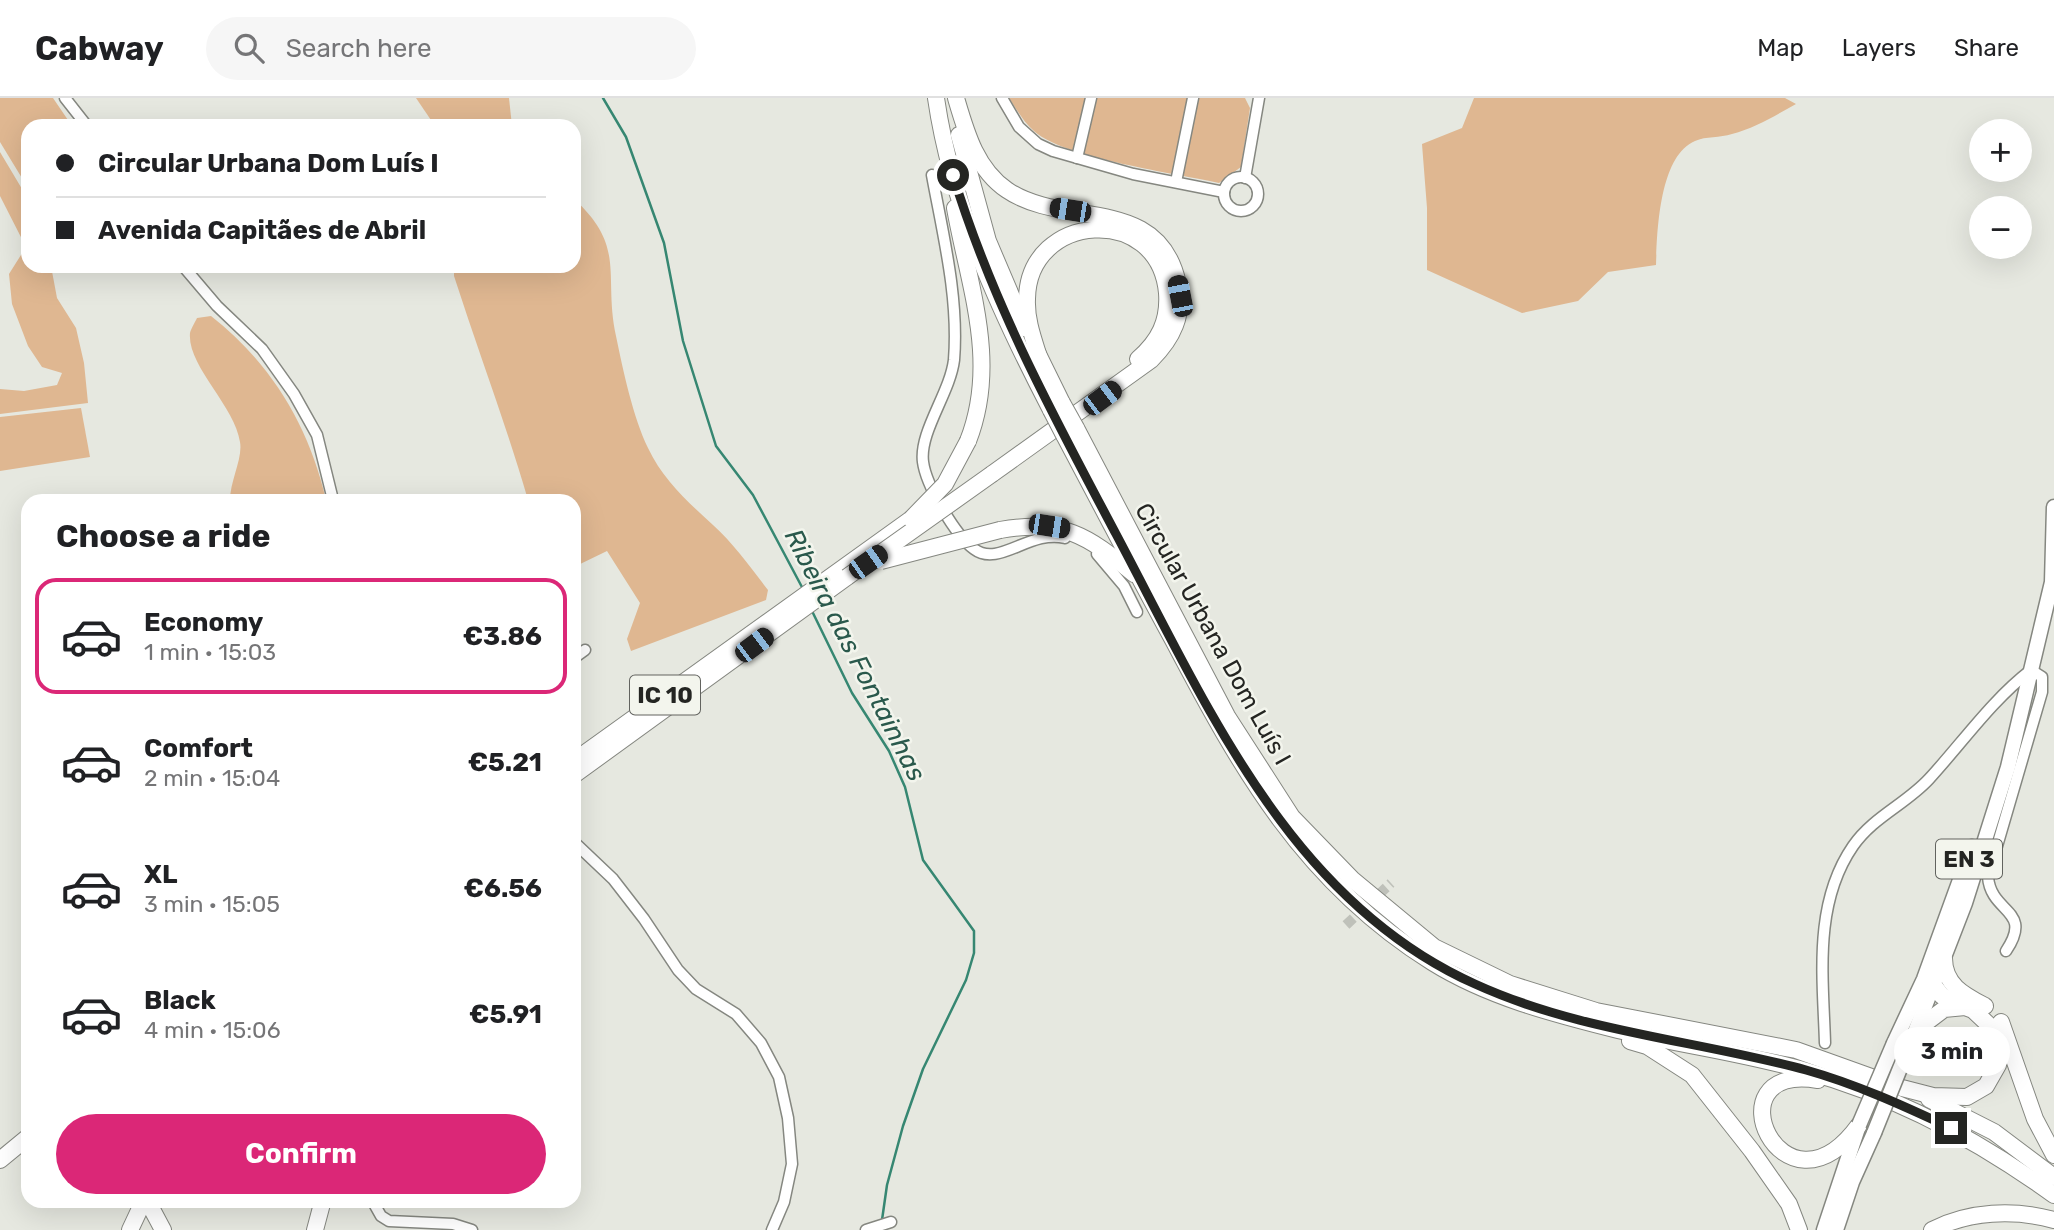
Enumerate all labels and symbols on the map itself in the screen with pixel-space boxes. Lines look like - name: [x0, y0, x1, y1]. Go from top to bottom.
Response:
- route start: [937, 159, 969, 191]
- car: [1048, 196, 1093, 224]
- car: [1166, 273, 1195, 319]
- car: [1079, 377, 1126, 419]
- street label: Circular Urbana Dom Luís I: [1129, 498, 1297, 770]
- car: [1027, 512, 1072, 540]
- water label: Ribeira das Fontainhas: [778, 524, 932, 786]
- car: [845, 541, 892, 583]
- car: [731, 624, 778, 666]
- road number: IC 10: [630, 676, 700, 715]
- road number: EN 3: [1936, 839, 2002, 878]
- callout: 3 min: [1893, 1026, 2009, 1076]
- route end: [1935, 1112, 1967, 1144]

